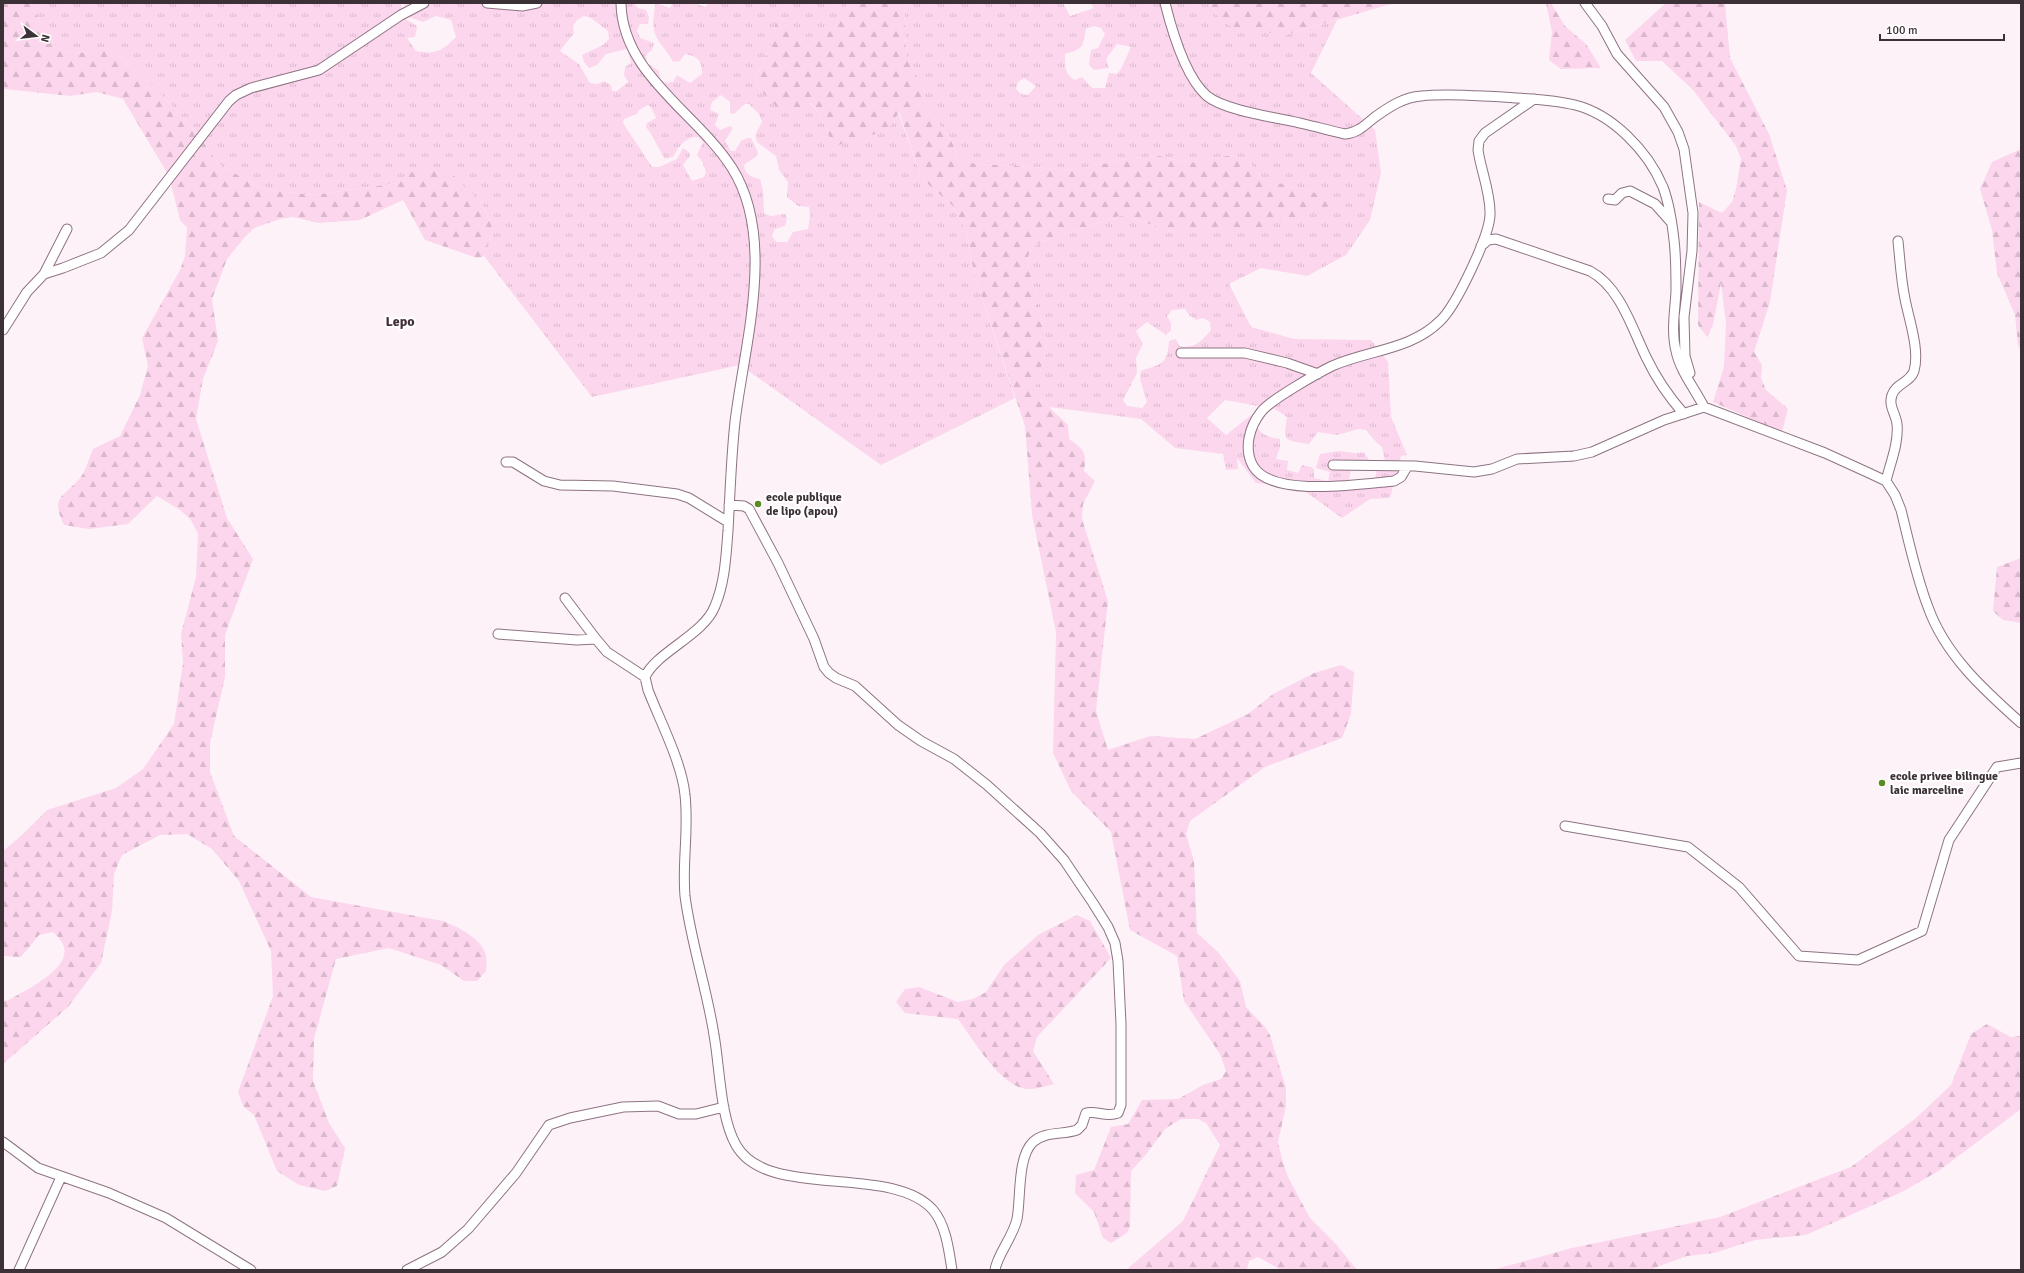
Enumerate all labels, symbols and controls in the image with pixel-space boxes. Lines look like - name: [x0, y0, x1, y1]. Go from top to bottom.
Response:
- north arrow: [16, 16, 56, 56]
- scale bar: [1880, 16, 2004, 42]
- text: 100 m: [1886, 23, 1918, 38]
- text: N: [38, 33, 52, 44]
- district label: Lepo: [386, 313, 414, 330]
- place label: ecole publique de lipo (apou): [766, 490, 842, 519]
- marker: ecole publique de lipo (apou): [753, 499, 763, 509]
- place label: ecole privee bilingue laic marceline: [1890, 769, 1998, 798]
- marker: ecole privee bilingue laic marceline: [1877, 778, 1887, 788]

